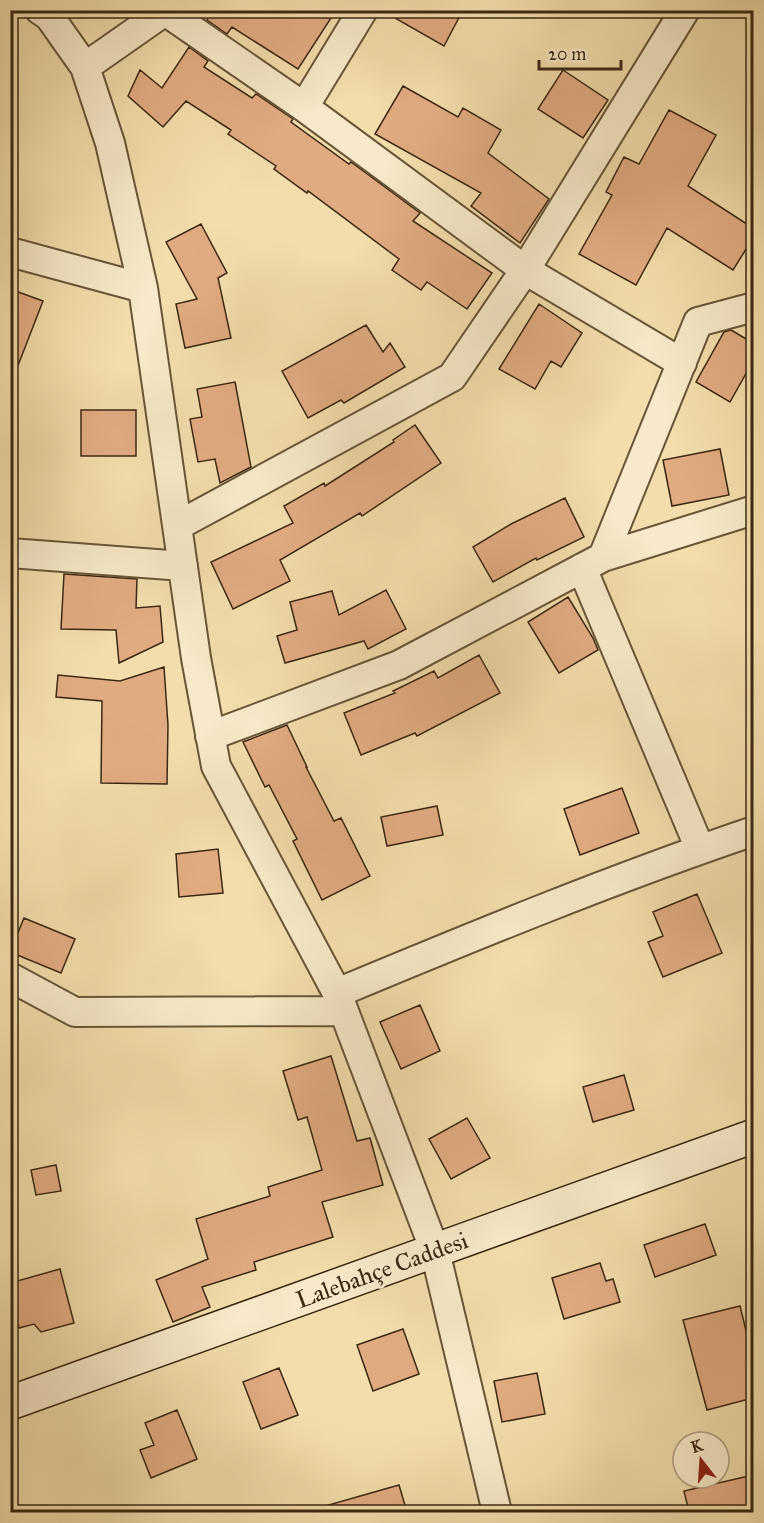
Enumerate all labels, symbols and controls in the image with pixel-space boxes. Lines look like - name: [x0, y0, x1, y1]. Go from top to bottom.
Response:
- scale bar: [539, 33, 622, 71]
- text: 20 m: [548, 43, 586, 65]
- street label: Lalebahçe Caddesi: [292, 1225, 472, 1315]
- north arrow: [671, 1430, 731, 1490]
- text: K: [689, 1435, 706, 1457]

